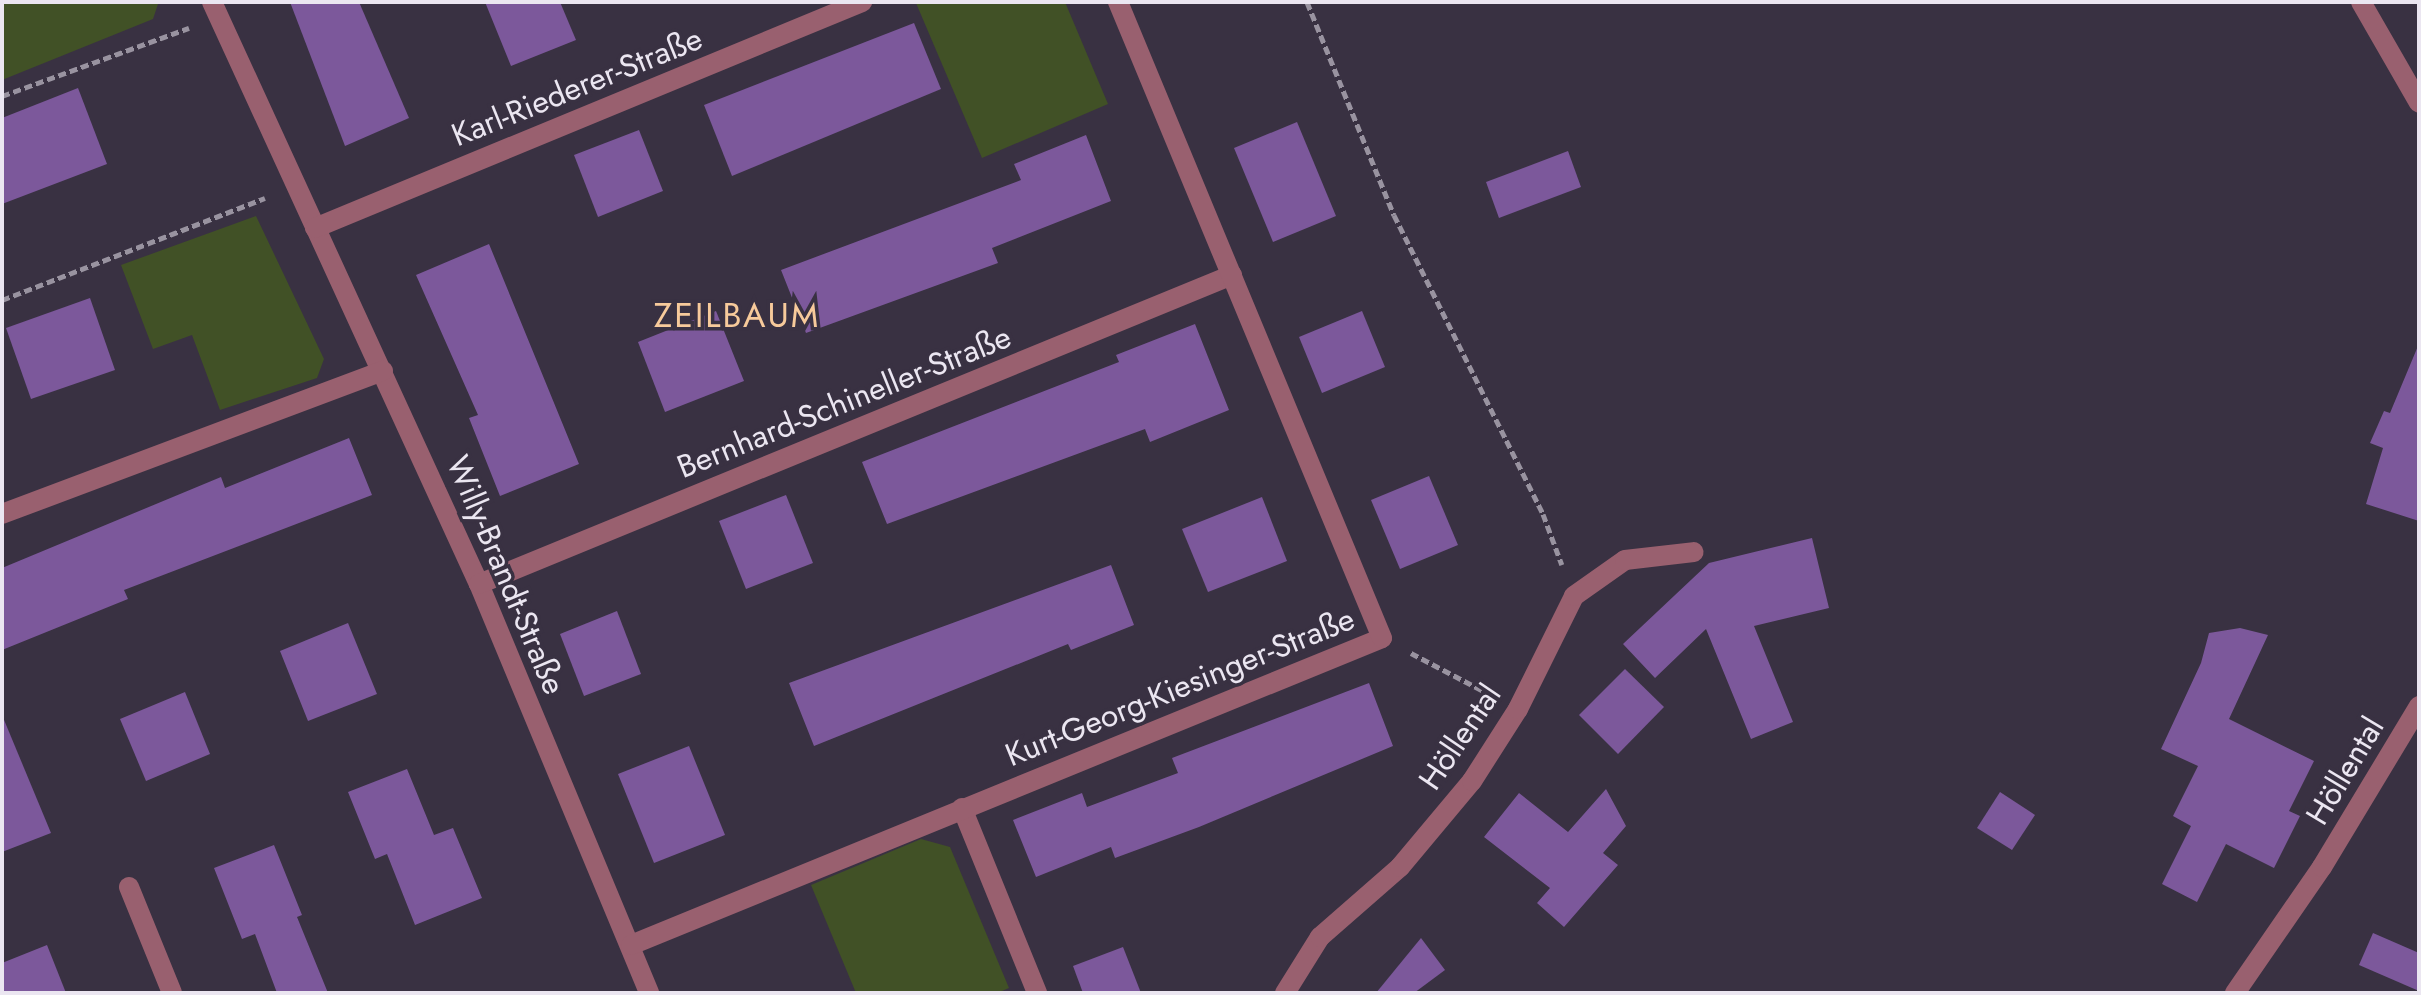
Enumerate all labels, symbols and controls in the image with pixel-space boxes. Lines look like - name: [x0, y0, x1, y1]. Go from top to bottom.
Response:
- street label: Karl-Riederer-Straße: [446, 19, 708, 155]
- district label: ZEILBAUM: [654, 296, 820, 336]
- street label: Bernhard-Schineller-Straße: [672, 317, 1016, 487]
- street label: Willy-Brandt-Straße: [438, 450, 574, 700]
- street label: Kurt-Georg-Kiesinger-Straße: [1000, 599, 1360, 775]
- street label: Höllental: [1411, 677, 1509, 797]
- street label: Höllental: [2298, 710, 2392, 832]

